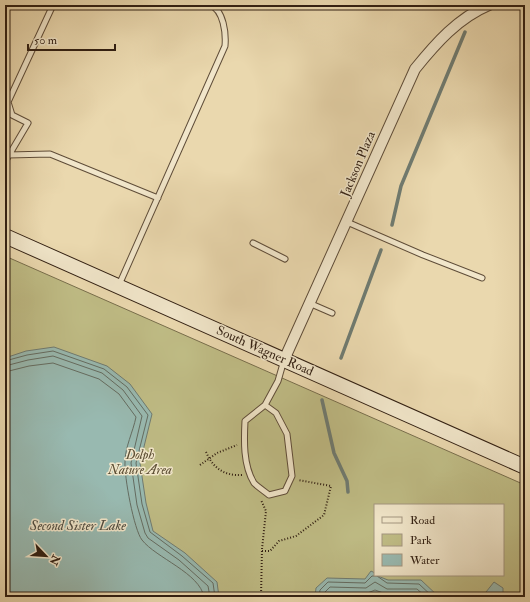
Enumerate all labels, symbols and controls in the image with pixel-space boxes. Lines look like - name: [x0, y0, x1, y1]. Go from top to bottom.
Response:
- scale bar: [28, 26, 115, 52]
- text: 50 m: [34, 33, 58, 48]
- street label: Jackson Plaza: [337, 128, 379, 200]
- street label: South Wagner Road: [214, 322, 317, 380]
- park label: Dolph Nature Area: [107, 447, 172, 478]
- legend: [374, 504, 504, 576]
- text: Road: [410, 513, 435, 528]
- water label: Second Sister Lake: [29, 517, 126, 534]
- text: Park: [410, 533, 432, 548]
- north arrow: [26, 536, 66, 576]
- text: N: [46, 552, 63, 568]
- text: Water: [409, 553, 440, 568]

